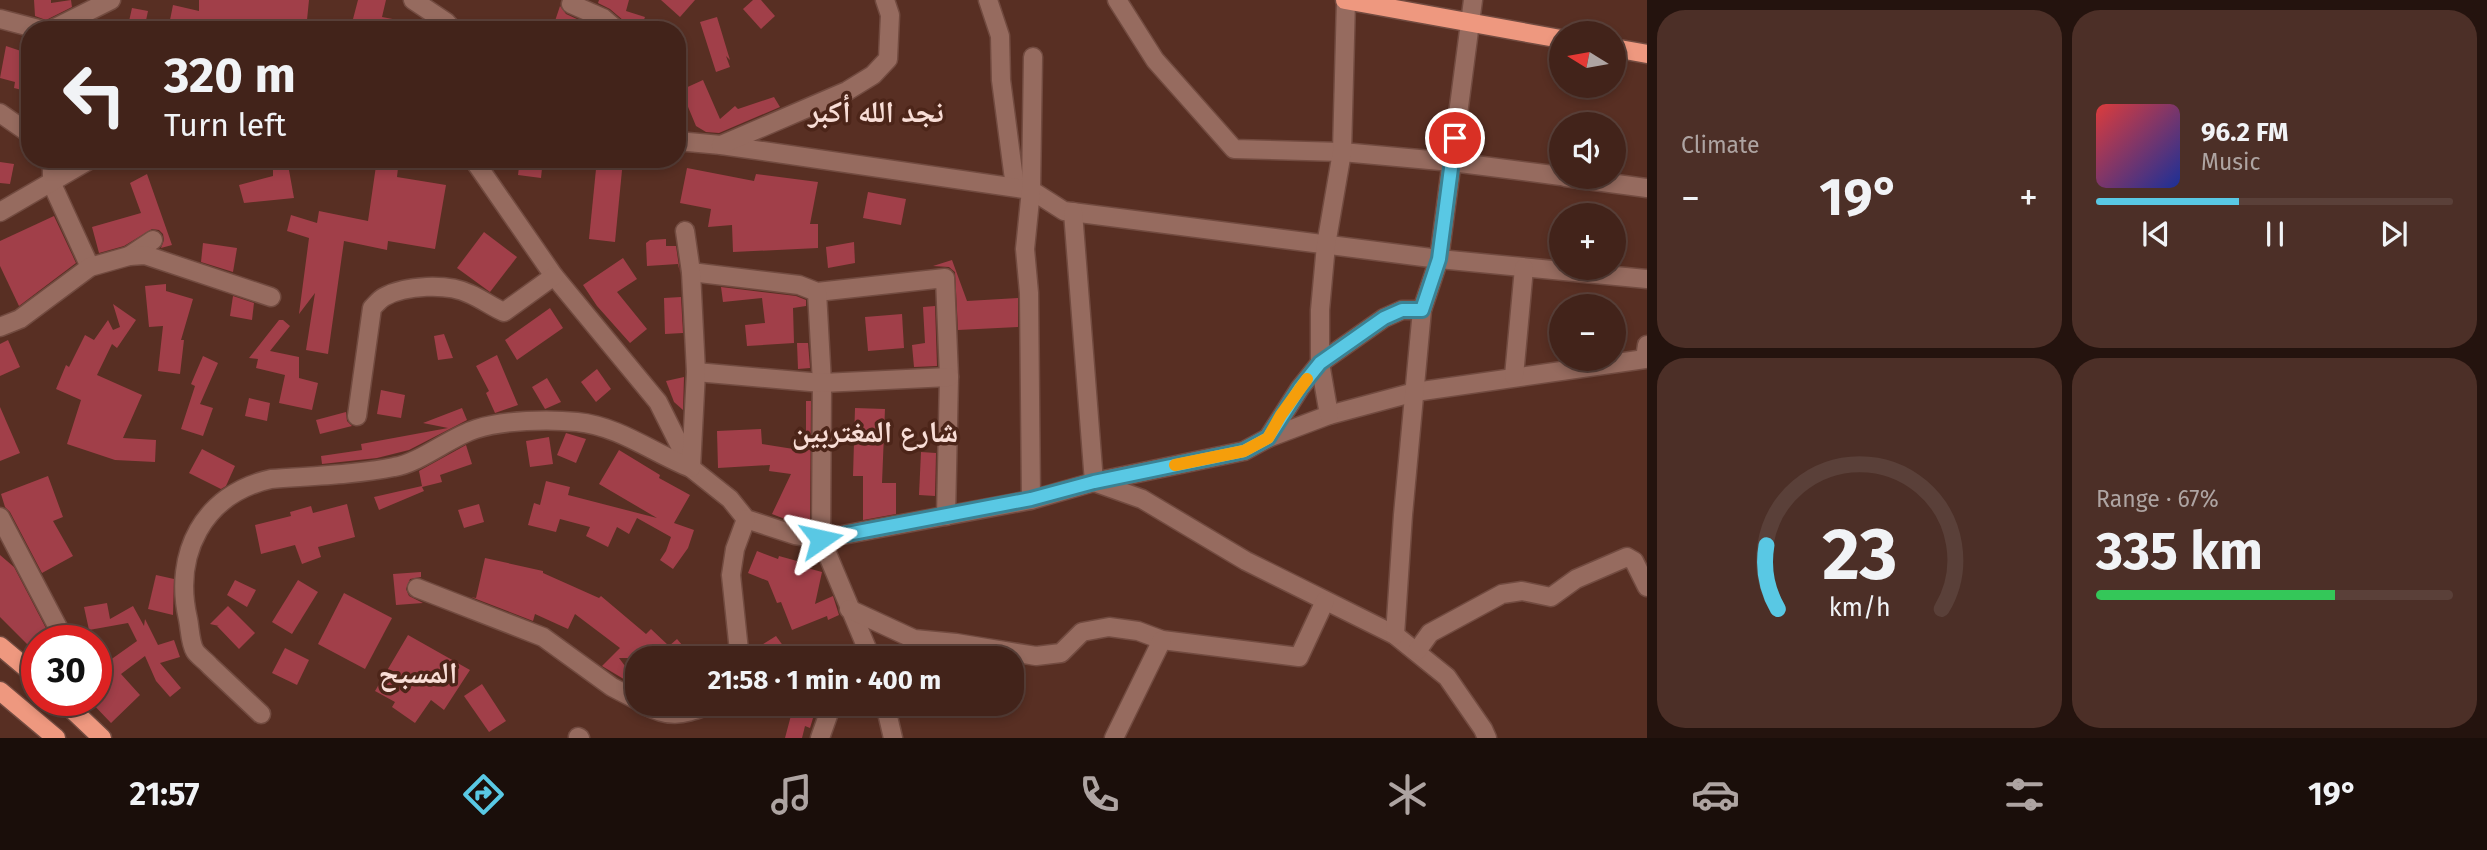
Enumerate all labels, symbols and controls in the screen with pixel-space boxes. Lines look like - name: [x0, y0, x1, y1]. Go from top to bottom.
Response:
- north arrow: [1549, 21, 1626, 98]
- map controls: [1549, 21, 1626, 371]
- text: 320 m: [164, 46, 296, 105]
- icon: left: [49, 49, 140, 140]
- district label: نجد الله أكبر: [806, 94, 944, 130]
- text: Turn left: [164, 106, 286, 144]
- pin: [1425, 108, 1485, 168]
- button: sound: [1549, 112, 1626, 189]
- text: 96.2 FM: [2201, 117, 2289, 148]
- icon: arrive: [1436, 119, 1474, 157]
- text: Climate: [1681, 131, 1760, 159]
- text: Music: [2201, 148, 2261, 176]
- text: 19°: [1819, 166, 1900, 229]
- text: −: [1681, 175, 1700, 221]
- text: +: [2019, 175, 2038, 221]
- button: +: [1549, 203, 1626, 280]
- icon: previous: [2137, 215, 2175, 253]
- icon: pause: [2256, 215, 2294, 253]
- icon: next: [2375, 215, 2413, 253]
- button: −: [1549, 294, 1626, 371]
- district label: شارع المغتربين: [792, 414, 958, 451]
- text: Range · 67%: [2096, 485, 2219, 513]
- position arrow: [784, 502, 858, 576]
- text: 23: [1822, 511, 1897, 598]
- text: 335 km: [2096, 520, 2263, 583]
- text: km/h: [1829, 593, 1890, 623]
- speed limit sign: 30: [21, 625, 112, 716]
- district label: المسبح: [379, 655, 457, 692]
- text: 21:58 · 1 min · 400 m: [708, 665, 941, 696]
- icon: directions: [459, 770, 508, 819]
- icon: music: [767, 770, 816, 819]
- icon: phone: [1075, 770, 1124, 819]
- icon: climate: [1383, 770, 1432, 819]
- icon: car: [1691, 770, 1740, 819]
- icon: filters: [2000, 770, 2049, 819]
- text: 21:57: [130, 775, 199, 813]
- text: 19°: [2308, 775, 2357, 813]

